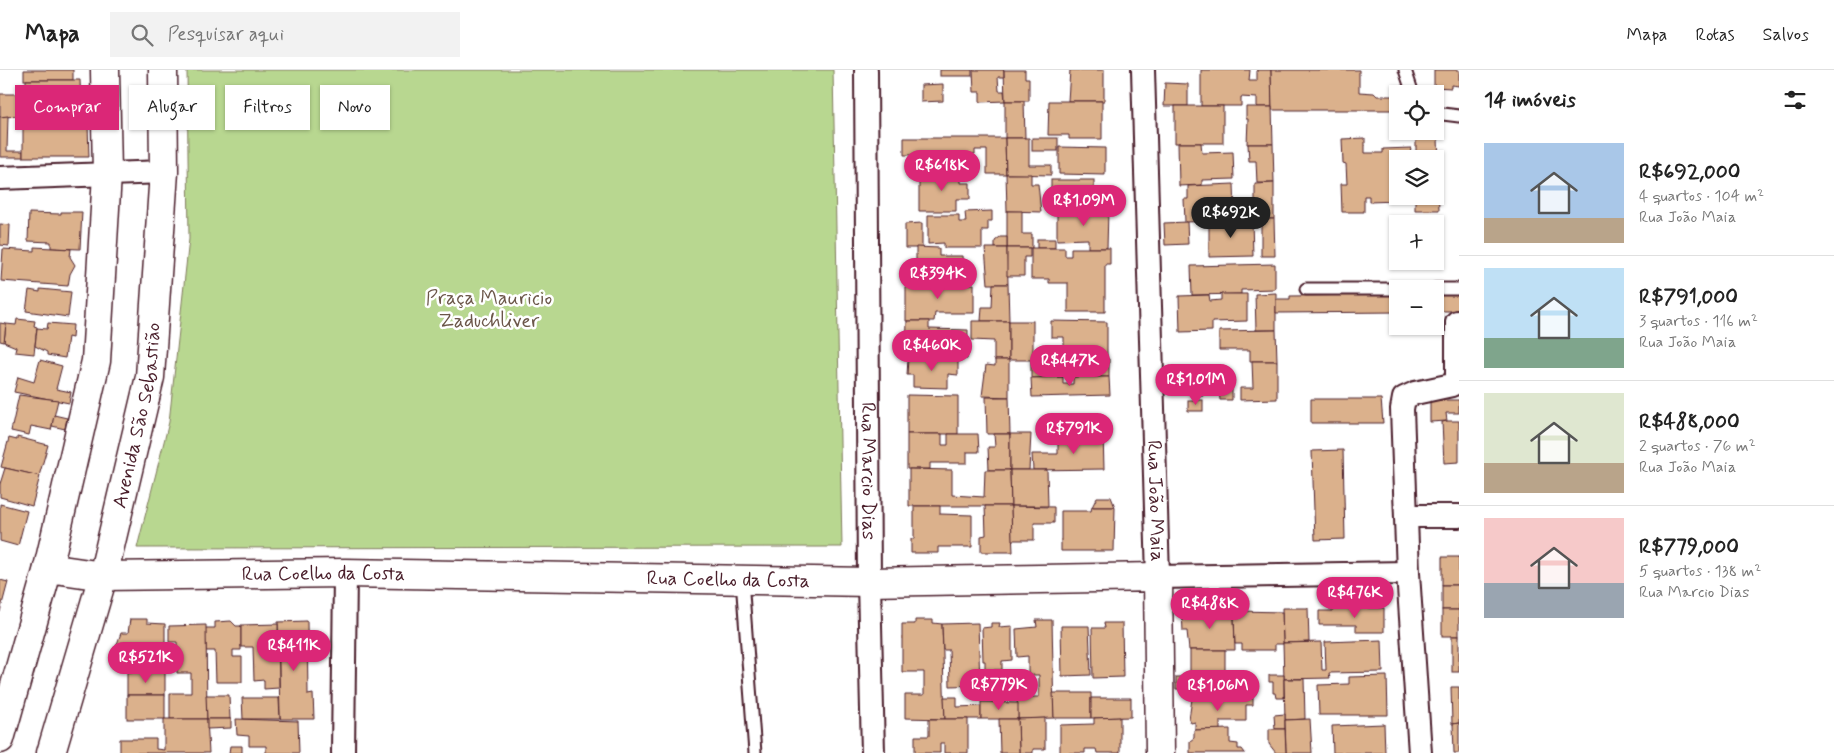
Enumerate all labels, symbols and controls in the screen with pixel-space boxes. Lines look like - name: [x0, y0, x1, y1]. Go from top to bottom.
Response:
- search box: [110, 12, 460, 57]
- text: Mapa: [25, 19, 80, 50]
- icon: search: [128, 21, 156, 49]
- text: Pesquisar aqui: [168, 22, 284, 47]
- text: Mapa: [1626, 23, 1667, 47]
- text: Rotas: [1695, 23, 1735, 47]
- text: Salvos: [1763, 23, 1809, 47]
- chip: Comprar: [15, 85, 119, 130]
- chip: Alugar: [129, 85, 215, 130]
- chip: Filtros: [225, 85, 310, 130]
- chip: Novo: [320, 85, 390, 130]
- map controls: [1389, 85, 1444, 335]
- button: locate: [1389, 85, 1444, 140]
- text: 14 imóveis: [1484, 86, 1576, 114]
- icon: filters: [1781, 86, 1809, 114]
- pin: R$618K: [901, 150, 983, 192]
- button: layers: [1389, 150, 1444, 205]
- text: R$618K: [915, 155, 969, 176]
- text: R$692,000: [1639, 158, 1740, 186]
- icon: home: [1524, 163, 1584, 223]
- pin: R$1.09M: [1038, 184, 1130, 227]
- text: 4 quartos · 104 m²: [1639, 186, 1764, 207]
- text: R$1.09M: [1053, 190, 1115, 211]
- pin: R$692K: [1190, 196, 1272, 239]
- text: R$692K: [1202, 202, 1260, 223]
- text: Rua João Maia: [1639, 207, 1736, 228]
- button: +: [1389, 215, 1444, 270]
- pin: R$394K: [897, 258, 979, 300]
- text: R$394K: [910, 263, 966, 284]
- button: −: [1389, 280, 1444, 335]
- text: R$791,000: [1639, 283, 1738, 311]
- park label: Praça Mauricio Zaduchliver: [426, 285, 552, 335]
- icon: home: [1524, 288, 1584, 348]
- text: 3 quartos · 116 m²: [1639, 311, 1758, 332]
- street label: Avenida São Sebastião: [106, 322, 167, 511]
- pin: R$460K: [891, 330, 973, 372]
- text: Rua João Maia: [1639, 332, 1736, 353]
- text: R$460K: [903, 335, 961, 356]
- pin: R$447K: [1029, 344, 1111, 387]
- text: R$447K: [1041, 350, 1099, 371]
- pin: R$1.01M: [1150, 364, 1242, 406]
- text: R$1.01M: [1166, 369, 1226, 390]
- street label: Rua Marcio Dias: [854, 402, 882, 540]
- text: R$488,000: [1639, 408, 1740, 436]
- pin: R$791K: [1033, 412, 1115, 455]
- icon: home: [1524, 413, 1584, 473]
- text: R$791K: [1046, 418, 1102, 439]
- text: 2 quartos · 76 m²: [1639, 436, 1756, 457]
- street label: Rua João Maia: [1140, 440, 1171, 562]
- text: Rua João Maia: [1639, 457, 1736, 478]
- text: R$779,000: [1639, 533, 1739, 561]
- icon: home: [1524, 538, 1584, 598]
- street label: Rua Coelho da Costa: [242, 559, 405, 588]
- text: 5 quartos · 138 m²: [1639, 561, 1761, 582]
- street label: Rua Coelho da Costa: [646, 565, 810, 594]
- pin: R$476K: [1314, 576, 1396, 619]
- text: R$476K: [1328, 582, 1382, 603]
- text: Rua Marcio Dias: [1639, 582, 1749, 603]
- pin: R$488K: [1169, 588, 1251, 630]
- text: R$488K: [1182, 593, 1238, 614]
- pin: R$411K: [253, 630, 335, 672]
- text: R$411K: [268, 635, 320, 656]
- pin: R$521K: [105, 642, 187, 684]
- text: R$521K: [119, 647, 173, 668]
- pin: R$779K: [958, 668, 1040, 711]
- pin: R$1.06M: [1172, 670, 1264, 712]
- text: R$779K: [971, 674, 1027, 695]
- text: R$1.06M: [1187, 675, 1249, 696]

